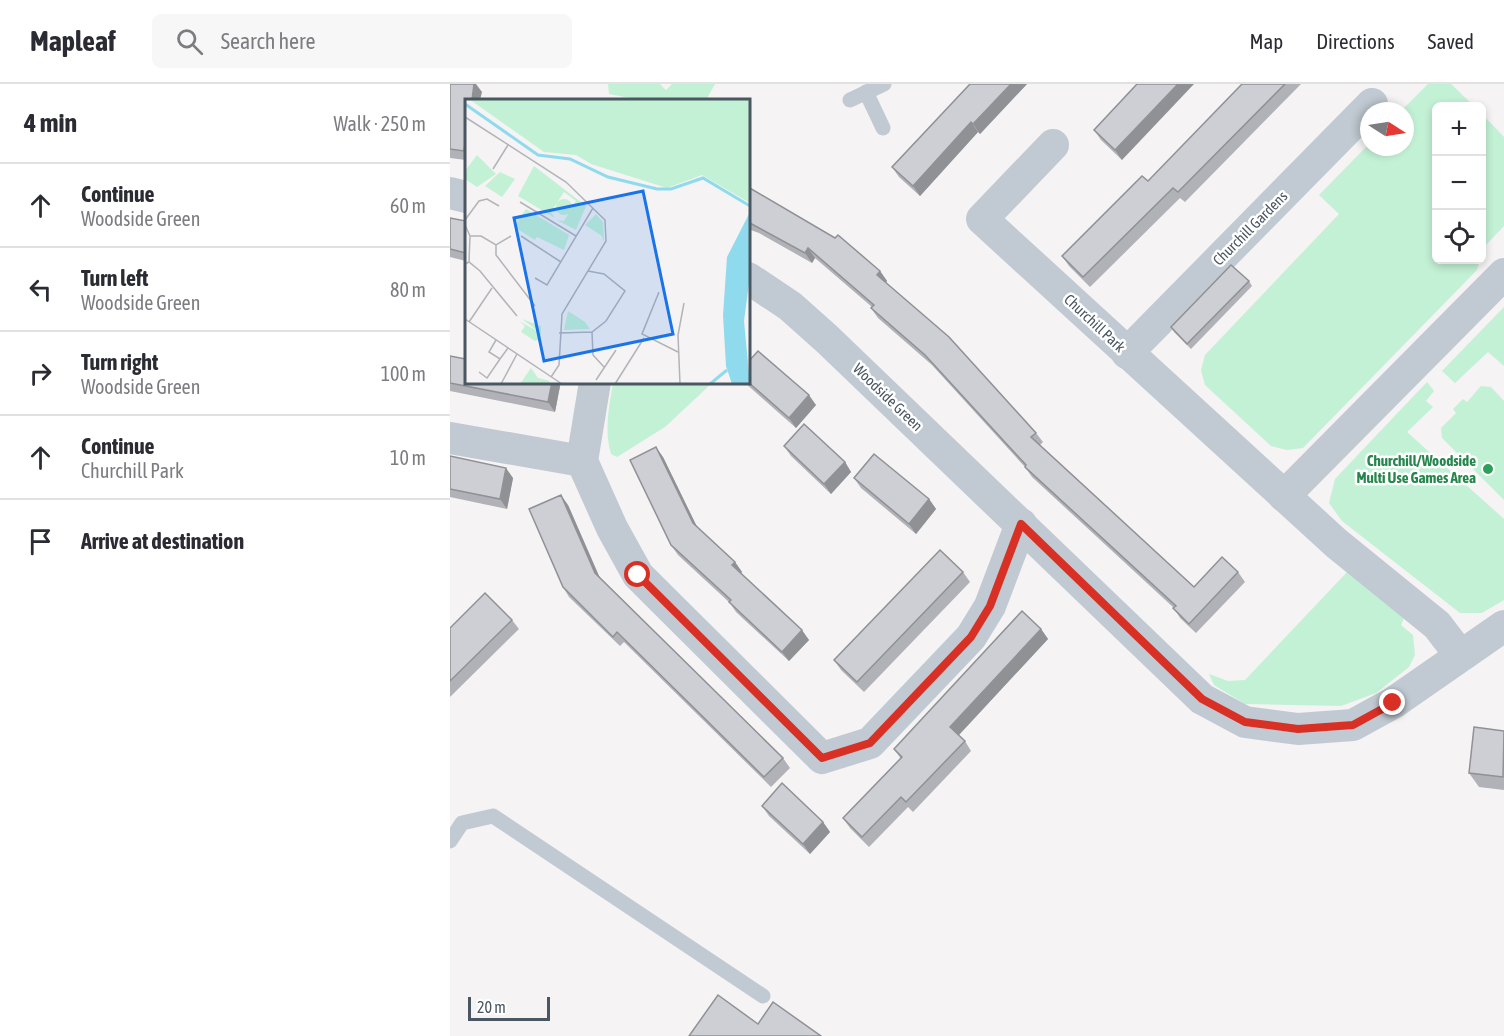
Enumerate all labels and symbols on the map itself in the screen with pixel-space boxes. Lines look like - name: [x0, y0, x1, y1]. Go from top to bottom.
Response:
- inset map: [465, 99, 750, 384]
- north arrow: [1360, 102, 1414, 156]
- street label: Churchill Gardens: [1209, 187, 1291, 269]
- street label: Churchill Park: [1061, 291, 1129, 356]
- street label: Woodside Green: [850, 360, 926, 434]
- place label: Churchill/Woodside Multi Use Games Area: [1356, 452, 1476, 486]
- marker: Churchill/Woodside Multi Use Games Area: [1481, 462, 1495, 476]
- route start: [624, 561, 650, 587]
- route end: [1379, 689, 1405, 715]
- scale bar: [468, 994, 550, 1022]

